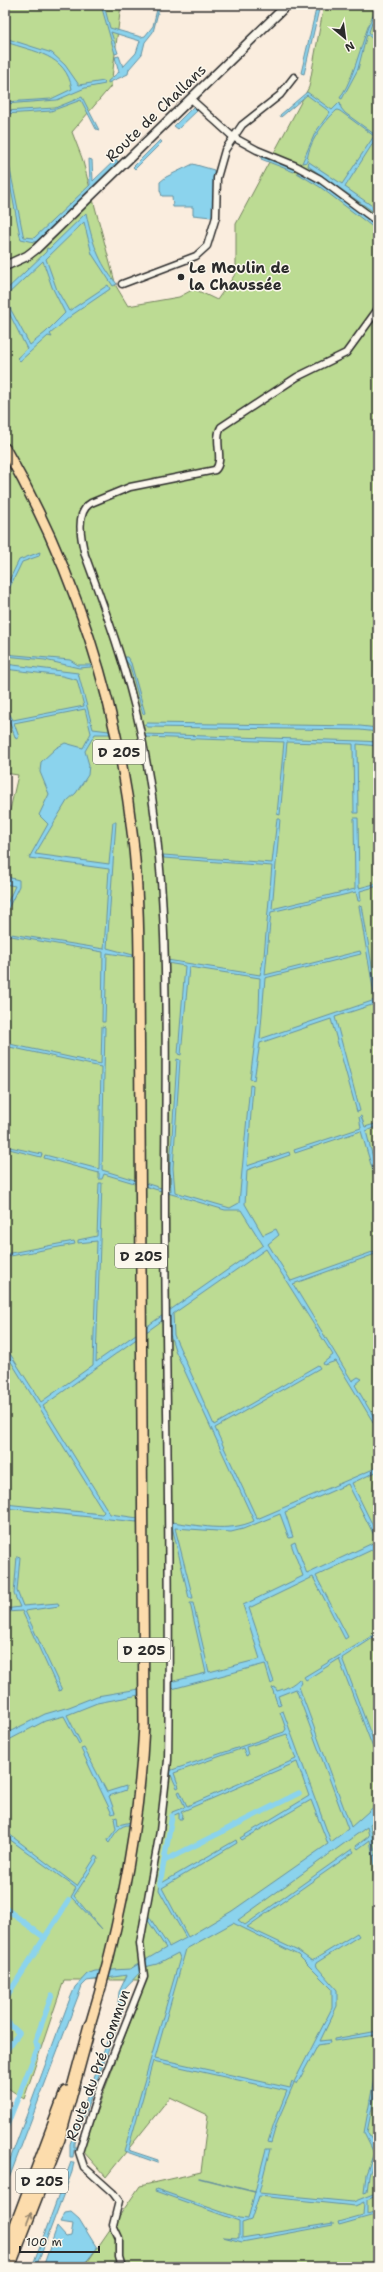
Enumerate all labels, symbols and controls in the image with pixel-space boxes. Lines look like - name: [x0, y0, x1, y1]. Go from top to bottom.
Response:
- north arrow: [325, 18, 365, 58]
- text: N: [342, 38, 357, 55]
- street label: Route de Challans: [101, 60, 211, 166]
- place label: Le Moulin de la Chaussée: [189, 258, 290, 295]
- marker: Le Moulin de la Chaussée: [176, 272, 186, 282]
- road number: D 205: [93, 740, 145, 764]
- road number: D 205: [115, 1244, 167, 1268]
- road number: D 205: [118, 1638, 170, 1662]
- street label: Route du Pré Commun: [61, 1986, 135, 2144]
- road number: D 205: [16, 2169, 68, 2193]
- one-way arrow: [25, 2212, 33, 2224]
- scale bar: [20, 2228, 99, 2254]
- text: 100 m: [26, 2234, 62, 2250]

